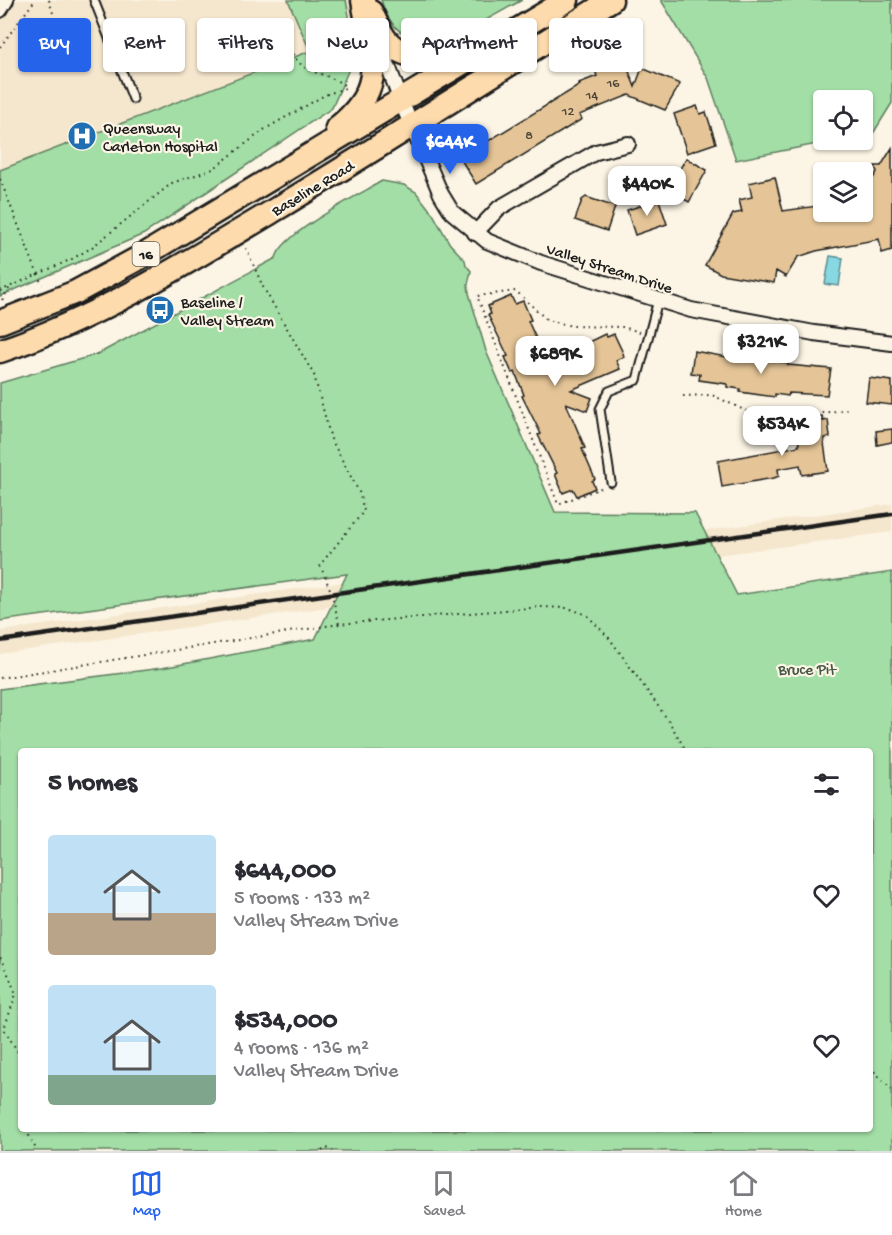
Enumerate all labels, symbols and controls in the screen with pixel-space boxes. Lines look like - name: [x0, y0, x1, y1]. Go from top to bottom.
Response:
- chip: Buy: [18, 18, 91, 72]
- chip: Rent: [103, 18, 185, 72]
- chip: Filters: [197, 18, 294, 72]
- chip: New: [306, 18, 389, 72]
- chip: Apartment: [401, 18, 537, 72]
- chip: House: [549, 18, 643, 72]
- house number: 16: [606, 76, 620, 93]
- house number: 14: [585, 88, 599, 105]
- map controls: [813, 90, 873, 222]
- button: locate: [813, 90, 873, 150]
- house number: 12: [561, 104, 574, 121]
- hospital icon: Queensway Carleton Hospital: [66, 120, 98, 152]
- place label: Queensway Carleton Hospital: [103, 121, 218, 158]
- pin: $644K: [408, 124, 492, 175]
- house number: 8: [525, 128, 533, 145]
- text: $644K: [425, 132, 475, 155]
- street label: Baseline Road: [268, 157, 360, 223]
- button: layers: [813, 162, 873, 222]
- pin: $440K: [605, 166, 689, 217]
- text: $440K: [622, 174, 672, 197]
- street label: Valley Stream Drive: [542, 241, 675, 300]
- road number: 16: [132, 242, 160, 266]
- bus stop icon: Baseline / Valley Stream: [144, 294, 176, 326]
- place label: Baseline / Valley Stream: [180, 295, 275, 332]
- pin: $321K: [719, 324, 803, 375]
- text: $321K: [737, 332, 785, 355]
- pin: $689K: [513, 336, 597, 387]
- text: $689K: [529, 344, 581, 367]
- pin: $534K: [740, 406, 824, 457]
- text: $534K: [757, 414, 807, 437]
- park label: Bruce Pit: [777, 662, 837, 681]
- icon: filters: [810, 768, 843, 801]
- text: 5 homes: [48, 769, 137, 800]
- text: $644,000: [234, 857, 336, 888]
- icon: home: [96, 859, 168, 931]
- icon: heart: [810, 879, 843, 912]
- text: 5 rooms · 133 m²: [234, 888, 370, 911]
- text: Valley Stream Drive: [234, 911, 398, 934]
- text: $534,000: [234, 1007, 338, 1038]
- icon: home: [96, 1009, 168, 1081]
- icon: heart: [810, 1029, 843, 1062]
- text: 4 rooms · 136 m²: [234, 1038, 369, 1061]
- text: Valley Stream Drive: [234, 1061, 398, 1084]
- tab: Map: [130, 1167, 163, 1222]
- tab: Saved: [423, 1167, 464, 1222]
- tab: Home: [725, 1167, 762, 1222]

